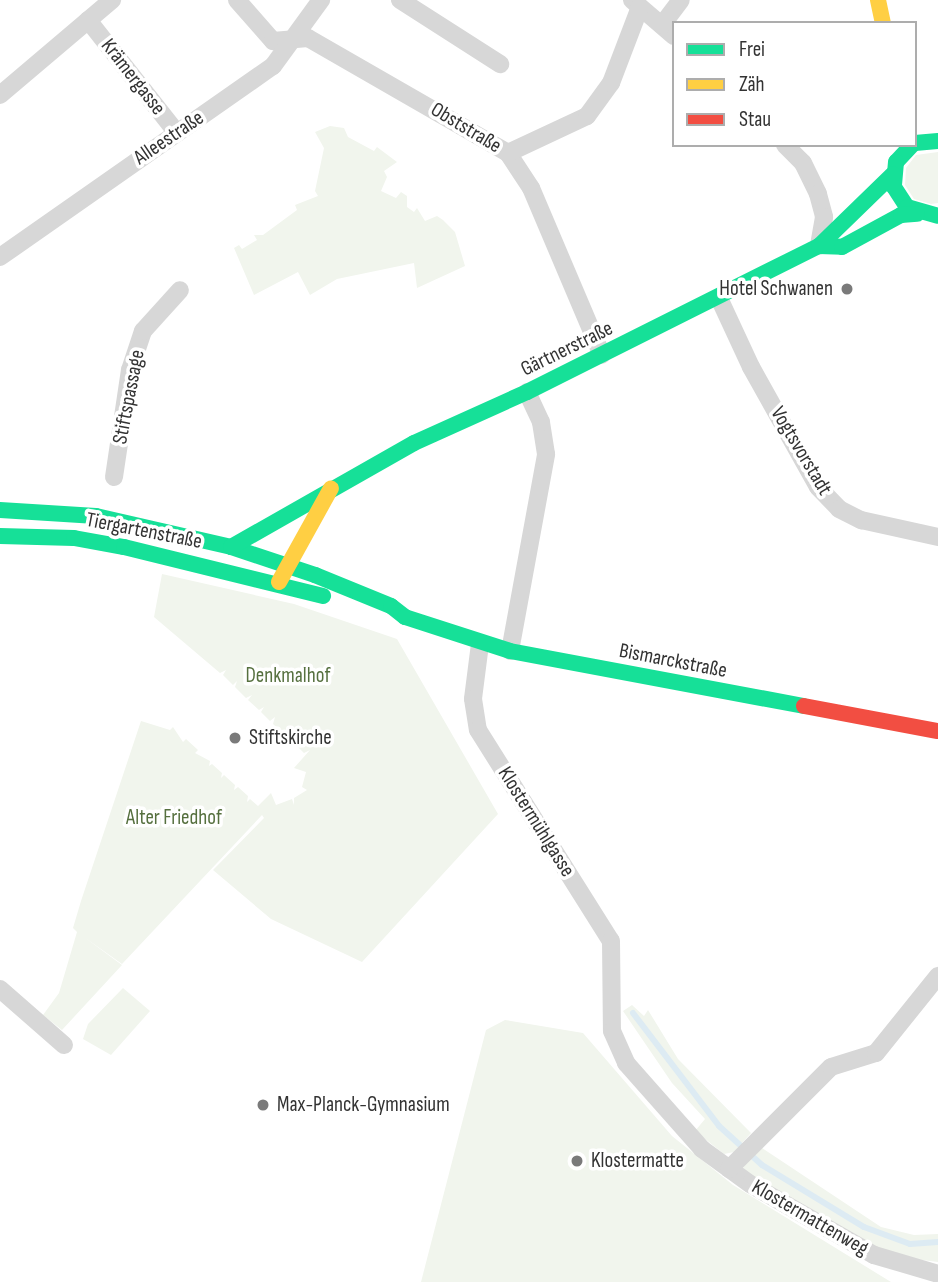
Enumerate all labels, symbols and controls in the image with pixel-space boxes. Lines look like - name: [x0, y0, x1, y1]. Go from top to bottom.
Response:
- legend: [672, 21, 917, 147]
- street label: Krämergasse: [95, 34, 171, 120]
- text: Frei: [739, 37, 765, 62]
- text: Zäh: [739, 72, 765, 97]
- street label: Obststraße: [426, 97, 506, 159]
- street label: Alleestraße: [129, 105, 209, 171]
- text: Stau: [739, 107, 771, 132]
- place label: Hotel Schwanen: [719, 276, 833, 302]
- marker: Hotel Schwanen: [839, 281, 855, 297]
- street label: Gärtnerstraße: [517, 316, 617, 382]
- street label: Stiftspassage: [108, 348, 150, 446]
- street label: Vogtsvorstadt: [765, 402, 837, 500]
- street label: Tiergartenstraße: [84, 507, 204, 555]
- street label: Bismarckstraße: [617, 638, 729, 684]
- park label: Denkmalhof: [246, 663, 330, 689]
- place label: Stiftskirche: [249, 725, 332, 751]
- marker: Stiftskirche: [227, 730, 243, 746]
- street label: Klostermühlgasse: [492, 762, 580, 882]
- park label: Alter Friedhof: [126, 805, 222, 831]
- place label: Max-Planck-Gymnasium: [277, 1092, 450, 1118]
- marker: Max-Planck-Gymnasium: [255, 1097, 271, 1113]
- place label: Klostermatte: [591, 1148, 684, 1174]
- marker: Klostermatte: [569, 1153, 585, 1169]
- street label: Klostermattenweg: [747, 1174, 873, 1262]

